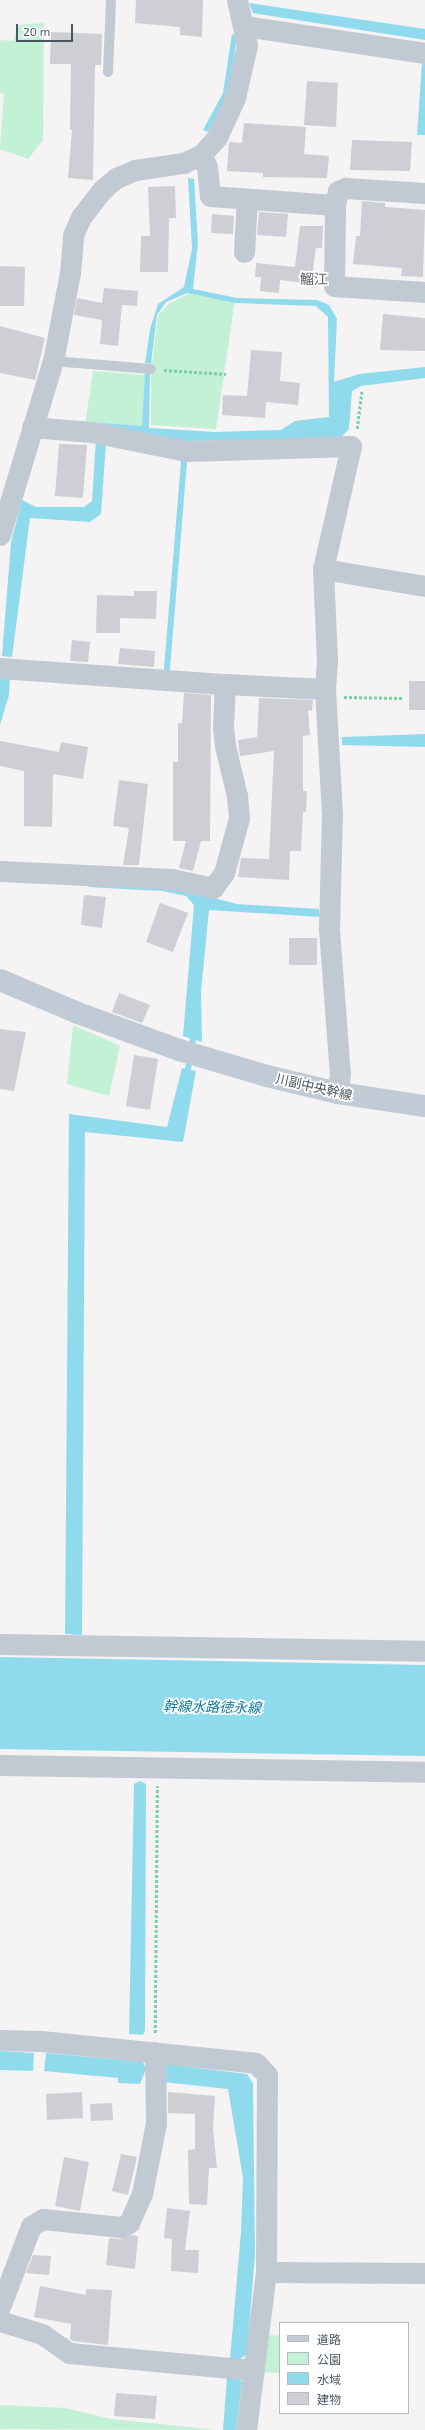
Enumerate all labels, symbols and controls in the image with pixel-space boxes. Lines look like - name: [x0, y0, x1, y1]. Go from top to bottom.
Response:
- scale bar: [18, 16, 75, 42]
- text: 20 m: [23, 24, 50, 38]
- district label: 鰡江: [300, 271, 328, 287]
- street label: 川副中央幹線: [274, 1071, 354, 1103]
- water label: 幹線水路徳永線: [163, 1698, 261, 1716]
- legend: [279, 2322, 409, 2414]
- text: 道路: [317, 2332, 341, 2346]
- text: 公園: [317, 2352, 341, 2366]
- text: 水域: [317, 2372, 341, 2386]
- text: 建物: [317, 2392, 341, 2406]

